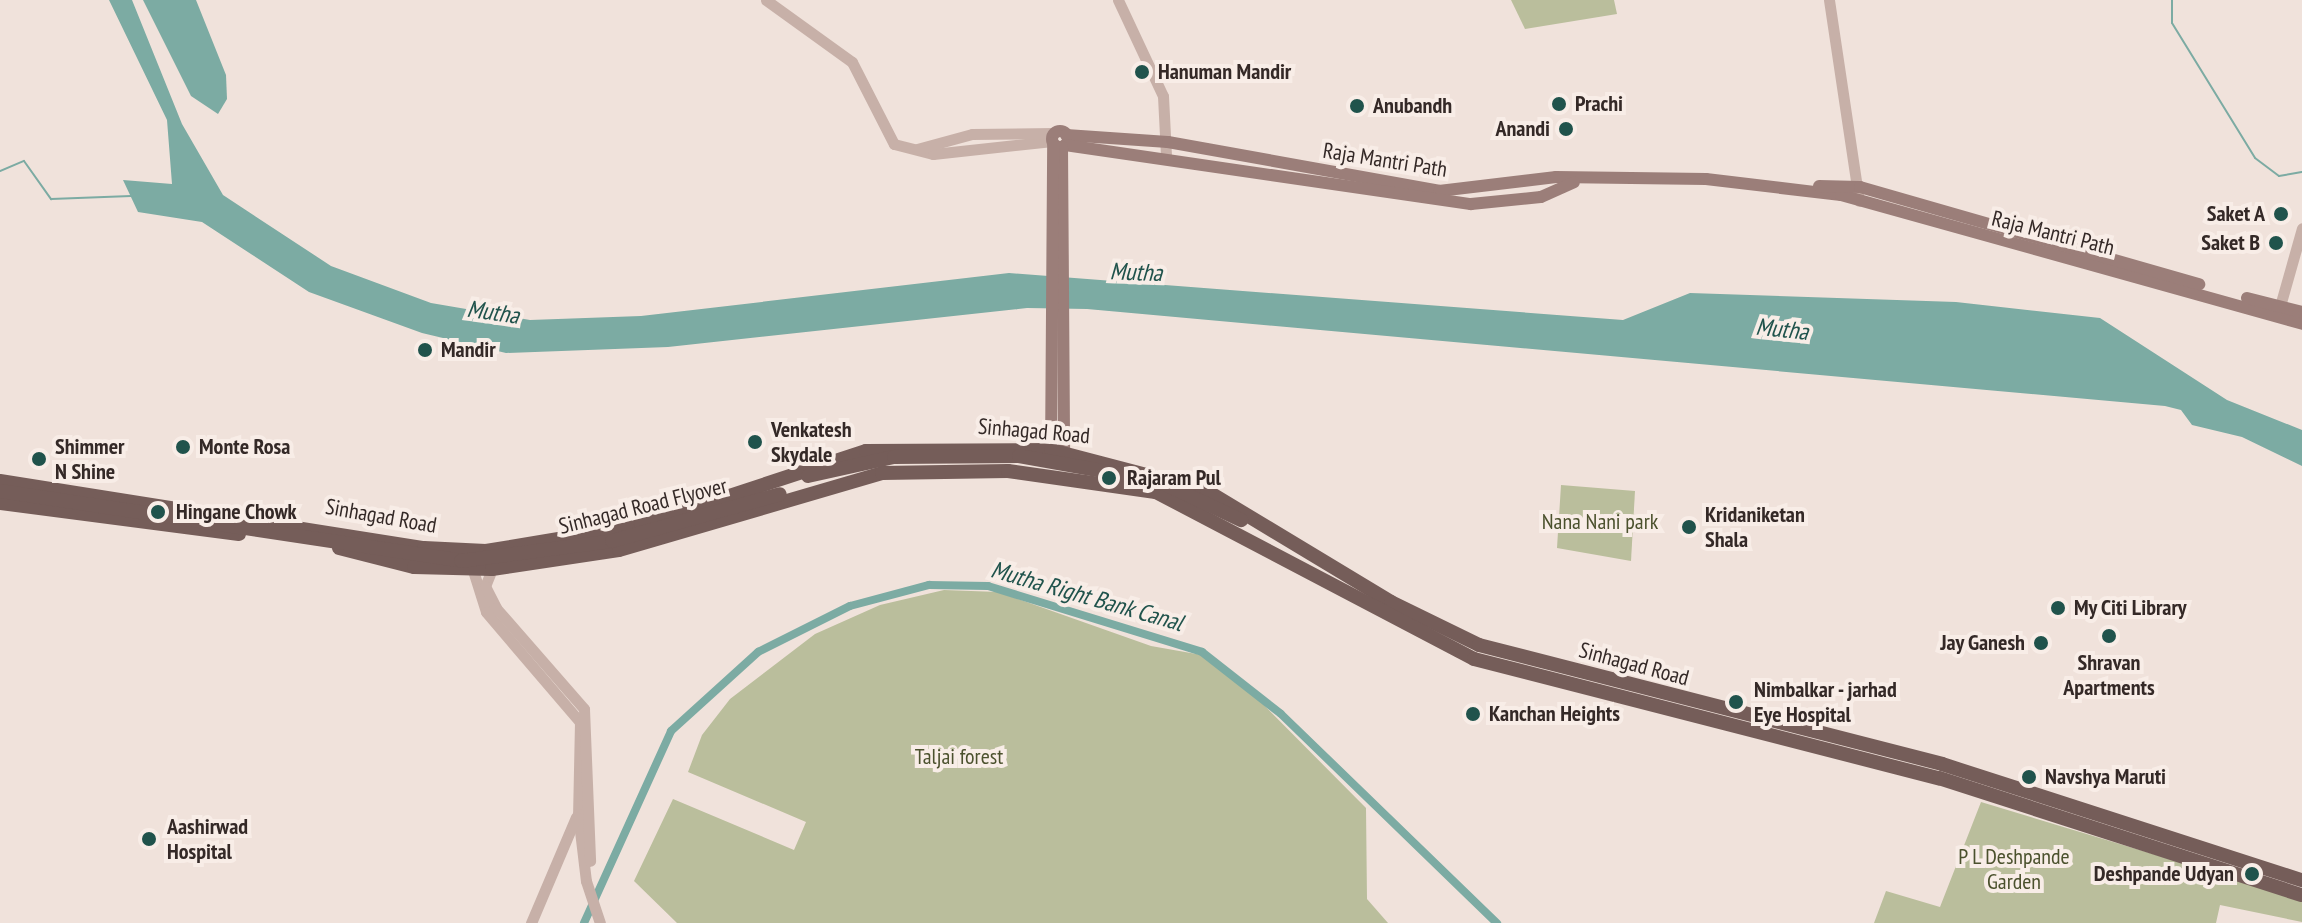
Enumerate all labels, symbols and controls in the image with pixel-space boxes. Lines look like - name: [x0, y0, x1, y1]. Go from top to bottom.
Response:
- place label: Hanuman Mandir: [1158, 59, 1291, 85]
- marker: Hanuman Mandir: [1133, 63, 1151, 81]
- place label: Prachi: [1575, 91, 1623, 117]
- place label: Anubandh: [1373, 93, 1452, 119]
- marker: Prachi: [1550, 95, 1568, 113]
- marker: Anubandh: [1348, 97, 1366, 115]
- place label: Anandi: [1495, 116, 1550, 142]
- marker: Anandi: [1557, 120, 1575, 138]
- street label: Raja Mantri Path: [1321, 137, 1449, 183]
- place label: Saket A: [2206, 201, 2265, 227]
- street label: Raja Mantri Path: [1989, 205, 2117, 261]
- marker: Saket A: [2272, 205, 2290, 223]
- place label: Saket B: [2201, 230, 2260, 256]
- marker: Saket B: [2267, 234, 2285, 252]
- water label: Mutha: [1109, 257, 1163, 287]
- water label: Mutha: [465, 294, 521, 330]
- water label: Mutha: [1754, 312, 1810, 346]
- place label: Mandir: [441, 337, 496, 363]
- marker: Mandir: [416, 341, 434, 359]
- street label: Sinhagad Road: [977, 413, 1091, 449]
- place label: Venkatesh Skydale: [771, 416, 852, 468]
- place label: Shimmer N Shine: [55, 433, 125, 484]
- marker: Venkatesh Skydale: [746, 433, 764, 451]
- place label: Monte Rosa: [199, 434, 290, 460]
- marker: Monte Rosa: [174, 438, 192, 456]
- marker: Shimmer N Shine: [30, 450, 48, 468]
- place label: Rajaram Pul: [1127, 465, 1221, 491]
- marker: Rajaram Pul: [1098, 467, 1120, 489]
- street label: Sinhagad Road Flyover: [556, 472, 730, 540]
- street label: Sinhagad Road: [323, 493, 439, 539]
- place label: Hingane Chowk: [176, 499, 297, 525]
- marker: Hingane Chowk: [147, 501, 169, 523]
- place label: Kridaniketan Shala: [1705, 501, 1805, 552]
- park label: Nana Nani park: [1542, 509, 1658, 535]
- marker: Kridaniketan Shala: [1680, 518, 1698, 536]
- water label: Mutha Right Bank Canal: [988, 555, 1186, 637]
- place label: My Citi Library: [2074, 595, 2188, 621]
- marker: My Citi Library: [2049, 599, 2067, 617]
- marker: Shravan Apartments: [2100, 627, 2118, 645]
- place label: Jay Ganesh: [1939, 630, 2025, 656]
- marker: Jay Ganesh: [2032, 634, 2050, 652]
- street label: Sinhagad Road: [1576, 637, 1692, 691]
- place label: Shravan Apartments: [2063, 649, 2155, 700]
- place label: Nimbalkar - jarhad Eye Hospital: [1754, 676, 1899, 728]
- marker: Nimbalkar - jarhad Eye Hospital: [1725, 691, 1747, 713]
- place label: Kanchan Heights: [1489, 701, 1620, 727]
- marker: Kanchan Heights: [1464, 705, 1482, 723]
- park label: Taljai forest: [915, 744, 1003, 770]
- place label: Navshya Maruti: [2045, 764, 2166, 790]
- marker: Navshya Maruti: [2020, 768, 2038, 786]
- place label: Aashirwad Hospital: [167, 813, 248, 864]
- marker: Aashirwad Hospital: [138, 828, 160, 850]
- park label: P L Deshpande Garden: [1958, 843, 2070, 894]
- place label: Deshpande Udyan: [2094, 861, 2234, 887]
- marker: Deshpande Udyan: [2241, 863, 2263, 885]

